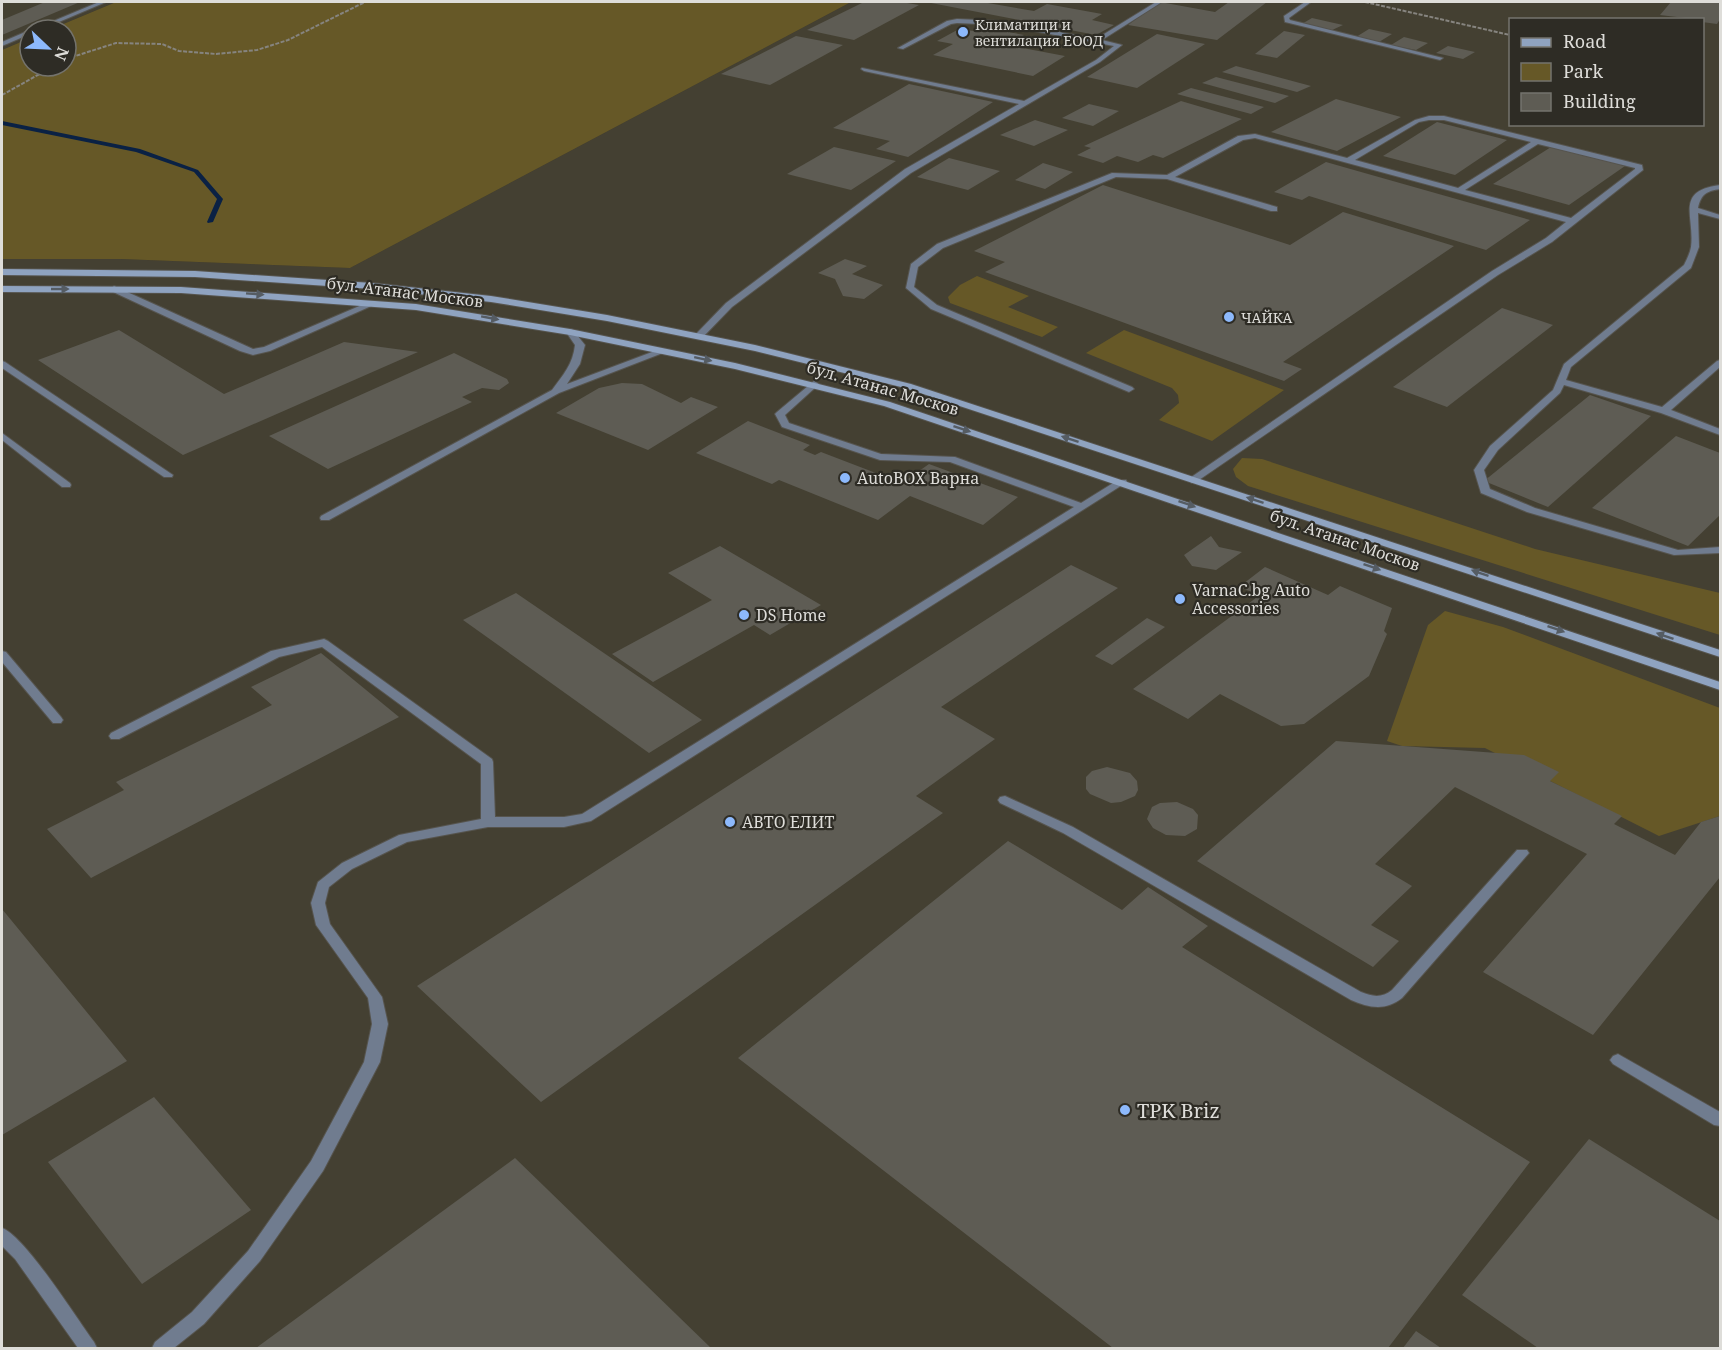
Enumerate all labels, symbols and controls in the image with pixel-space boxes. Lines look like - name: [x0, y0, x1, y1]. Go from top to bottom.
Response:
- place label: Климатици и вентилация ЕООД: [975, 15, 1103, 50]
- north arrow: [18, 18, 78, 78]
- legend: [1509, 18, 1704, 126]
- marker: Климатици и вентилация ЕООД: [956, 25, 970, 39]
- text: Road: [1563, 29, 1606, 53]
- text: N: [49, 44, 74, 64]
- text: Park: [1563, 59, 1603, 83]
- text: Building: [1563, 89, 1636, 113]
- street label: бул. Атанас Москов: [326, 272, 484, 313]
- one-way arrow: [50, 284, 69, 294]
- one-way arrow: [245, 289, 264, 298]
- place label: ЧАЙКА: [1241, 308, 1293, 327]
- marker: ЧАЙКА: [1222, 310, 1236, 324]
- one-way arrow: [481, 314, 500, 323]
- one-way arrow: [693, 355, 712, 364]
- street label: бул. Атанас Москов: [804, 356, 962, 420]
- one-way arrow: [953, 424, 971, 434]
- one-way arrow: [1061, 434, 1079, 444]
- place label: AutoBOX Варна: [857, 467, 979, 489]
- marker: AutoBOX Варна: [838, 471, 852, 485]
- one-way arrow: [1246, 495, 1264, 505]
- one-way arrow: [1178, 500, 1196, 509]
- street label: бул. Атанас Москов: [1267, 504, 1423, 576]
- one-way arrow: [1363, 562, 1381, 572]
- one-way arrow: [1471, 568, 1489, 578]
- place label: VarnaC.bg Auto Accessories: [1192, 579, 1310, 619]
- marker: VarnaC.bg Auto Accessories: [1173, 592, 1187, 606]
- place label: DS Home: [756, 604, 826, 626]
- marker: DS Home: [737, 608, 751, 622]
- one-way arrow: [1547, 625, 1565, 634]
- one-way arrow: [1656, 630, 1674, 640]
- place label: АВТО ЕЛИТ: [742, 811, 834, 833]
- marker: АВТО ЕЛИТ: [723, 815, 737, 829]
- place label: TPK Briz: [1137, 1097, 1220, 1124]
- marker: TPK Briz: [1118, 1103, 1132, 1117]

